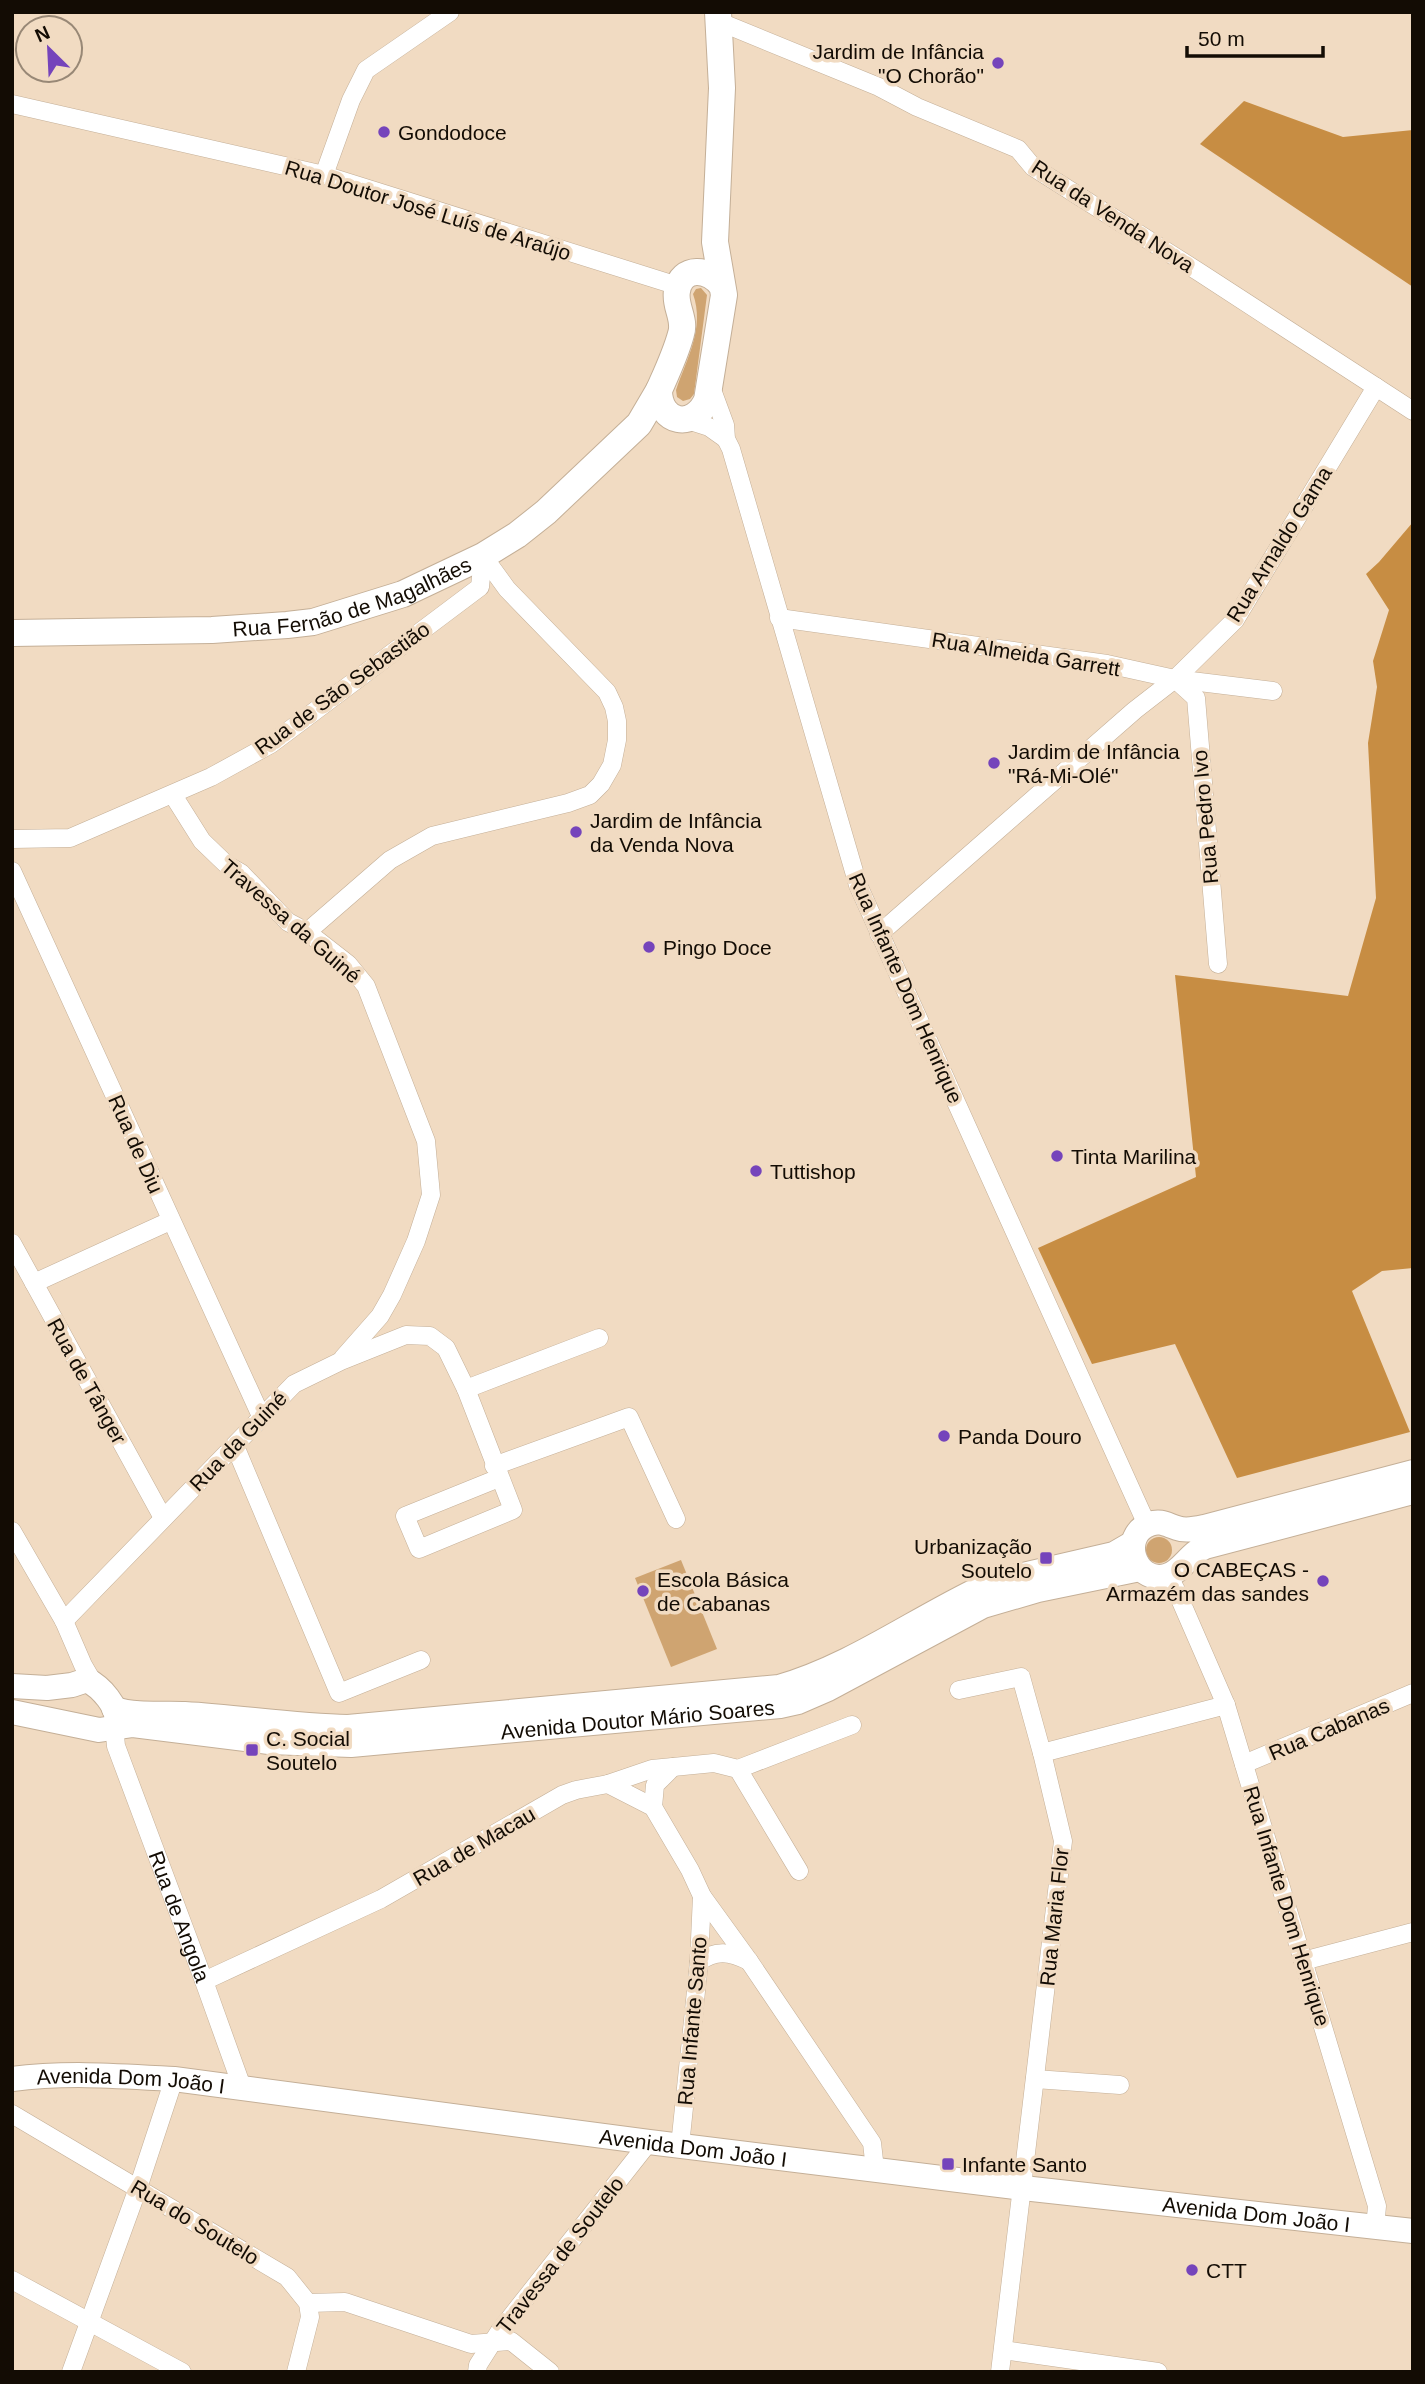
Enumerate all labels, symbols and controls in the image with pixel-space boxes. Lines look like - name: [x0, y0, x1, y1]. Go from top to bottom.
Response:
- north arrow: [14, 14, 84, 84]
- scale bar: [1187, 14, 1324, 58]
- text: N: [32, 22, 53, 46]
- text: 50 m: [1198, 27, 1245, 50]
- place label: Jardim de Infância "O Chorão": [812, 40, 984, 87]
- marker: Jardim de Infância "O Chorão": [990, 55, 1006, 71]
- place label: Gondodoce: [398, 121, 507, 144]
- marker: Gondodoce: [376, 124, 392, 140]
- street label: Rua Doutor José Luís de Araújo: [282, 155, 574, 265]
- street label: Rua da Venda Nova: [1028, 155, 1198, 277]
- street label: Rua Arnaldo Gama: [1222, 462, 1336, 626]
- street label: Rua Fernão de Magalhães: [232, 552, 475, 640]
- street label: Rua de São Sebastião: [250, 617, 434, 759]
- street label: Rua Almeida Garrett: [930, 628, 1122, 680]
- place label: Jardim de Infância "Rá-Mi-Olé": [1008, 740, 1180, 787]
- street label: Rua Pedro Ivo: [1188, 749, 1222, 885]
- marker: Jardim de Infância "Rá-Mi-Olé": [986, 755, 1002, 771]
- place label: Jardim de Infância da Venda Nova: [590, 809, 762, 856]
- marker: Jardim de Infância da Venda Nova: [568, 824, 584, 840]
- street label: Travessa da Guiné: [217, 854, 365, 988]
- street label: Rua Infante Dom Henrique: [845, 869, 967, 1107]
- place label: Pingo Doce: [663, 936, 772, 959]
- marker: Pingo Doce: [641, 939, 657, 955]
- street label: Rua de Diu: [104, 1091, 168, 1197]
- place label: Tinta Marilina: [1071, 1145, 1197, 1168]
- marker: Tinta Marilina: [1049, 1148, 1065, 1164]
- place label: Tuttishop: [770, 1160, 856, 1183]
- marker: Tuttishop: [748, 1163, 764, 1179]
- street label: Rua de Tânger: [43, 1314, 131, 1448]
- street label: Rua da Guiné: [185, 1386, 291, 1496]
- place label: Panda Douro: [958, 1425, 1082, 1448]
- marker: Panda Douro: [936, 1428, 952, 1444]
- place label: Urbanização Soutelo: [914, 1535, 1032, 1582]
- marker: Urbanização Soutelo: [1038, 1550, 1054, 1566]
- place label: O CABEÇAS - Armazém das sandes: [1106, 1558, 1309, 1605]
- place label: Escola Básica de Cabanas: [657, 1568, 789, 1615]
- marker: O CABEÇAS - Armazém das sandes: [1315, 1573, 1331, 1589]
- marker: Escola Básica de Cabanas: [635, 1583, 651, 1599]
- street label: Rua Cabanas: [1265, 1693, 1393, 1765]
- street label: Avenida Doutor Mário Soares: [499, 1695, 776, 1743]
- place label: C. Social Soutelo: [266, 1727, 350, 1774]
- marker: C. Social Soutelo: [244, 1742, 260, 1758]
- street label: Rua Infante Dom Henrique: [1239, 1783, 1335, 2029]
- street label: Rua de Macau: [409, 1802, 539, 1890]
- street label: Rua Maria Flor: [1035, 1847, 1073, 1987]
- street label: Rua de Angola: [145, 1848, 215, 1985]
- street label: Rua Infante Santo: [673, 1936, 711, 2106]
- street label: Avenida Dom João I: [36, 2064, 226, 2097]
- street label: Avenida Dom João I: [598, 2124, 788, 2170]
- place label: Infante Santo: [962, 2153, 1087, 2176]
- marker: Infante Santo: [940, 2156, 956, 2172]
- street label: Travessa de Soutelo: [492, 2172, 628, 2338]
- street label: Rua do Soutelo: [127, 2175, 263, 2269]
- street label: Avenida Dom João I: [1161, 2192, 1351, 2236]
- place label: CTT: [1206, 2259, 1247, 2282]
- marker: CTT: [1184, 2262, 1200, 2278]

